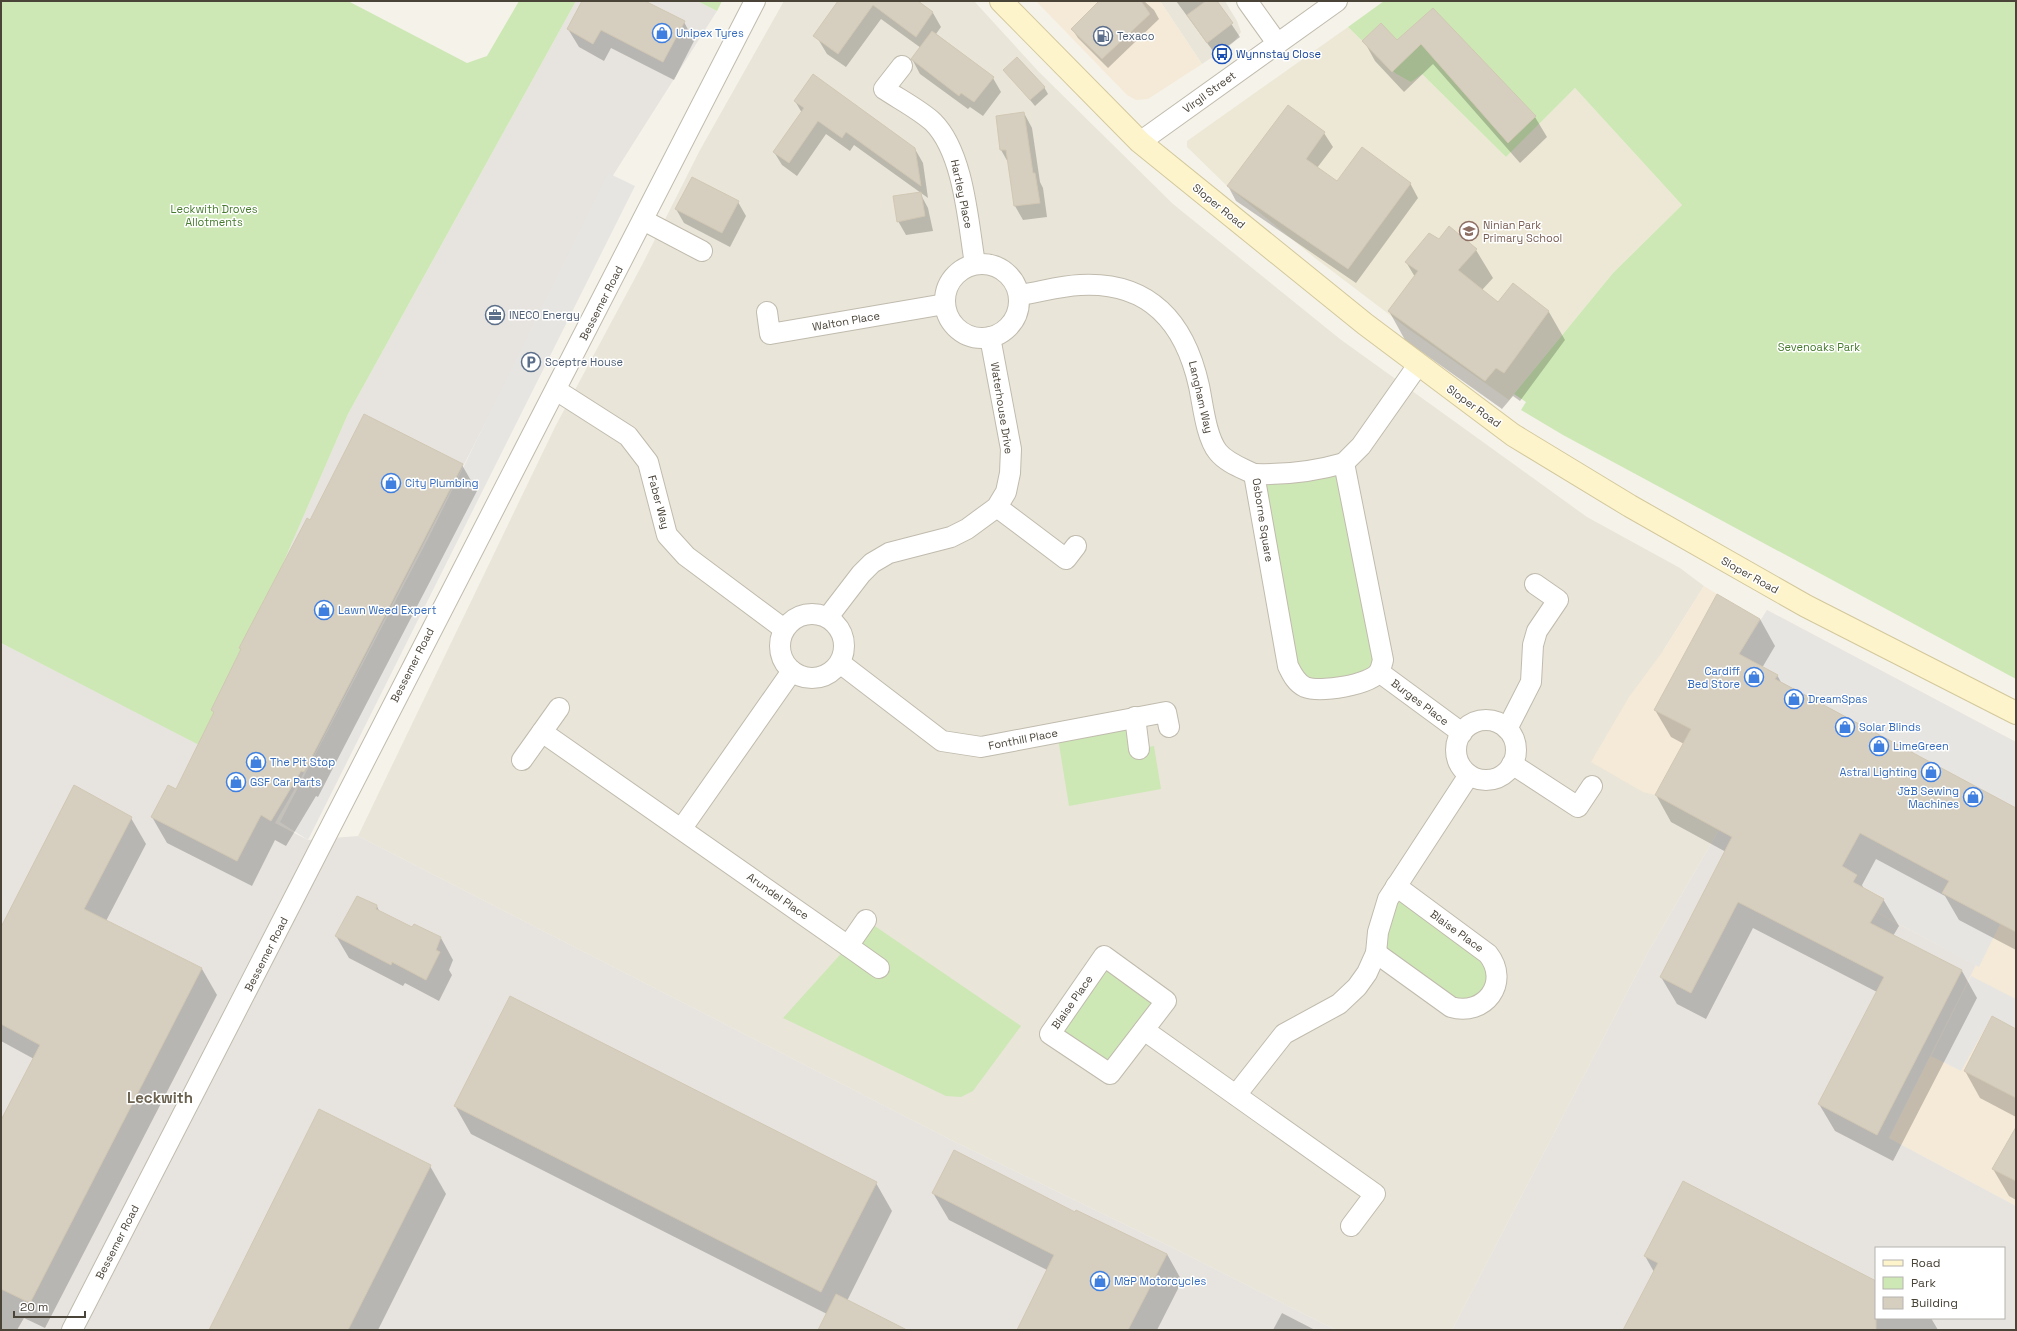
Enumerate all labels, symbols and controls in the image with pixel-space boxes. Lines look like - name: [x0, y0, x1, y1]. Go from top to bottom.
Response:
- shop icon: Unipex Tyres: [651, 22, 673, 44]
- fuel station icon: Texaco: [1092, 25, 1114, 47]
- place label: Unipex Tyres: [676, 26, 744, 40]
- place label: Texaco: [1117, 29, 1155, 43]
- bus stop icon: Wynnstay Close: [1211, 43, 1233, 65]
- place label: Wynnstay Close: [1236, 47, 1321, 61]
- street label: Virgil Street: [1180, 68, 1238, 116]
- street label: Hartley Place: [948, 158, 976, 230]
- street label: Sloper Road: [1190, 180, 1248, 232]
- park label: Leckwith Droves Allotments: [171, 202, 258, 229]
- place label: Ninian Park Primary School: [1483, 218, 1562, 245]
- school or university icon: Ninian Park Primary School: [1458, 220, 1480, 242]
- street label: Bessemer Road: [576, 263, 626, 343]
- office icon: INECO Energy: [484, 304, 506, 326]
- place label: INECO Energy: [509, 308, 580, 322]
- street label: Walton Place: [811, 308, 881, 334]
- park label: Sevenoaks Park: [1778, 340, 1860, 354]
- parking icon: Sceptre House: [520, 351, 542, 373]
- place label: Sceptre House: [545, 355, 623, 369]
- street label: Langham Way: [1186, 359, 1216, 435]
- street label: Waterhouse Drive: [988, 361, 1016, 455]
- street label: Sloper Road: [1444, 382, 1504, 430]
- shop icon: City Plumbing: [380, 472, 402, 494]
- street label: Faber Way: [645, 474, 673, 530]
- place label: City Plumbing: [405, 476, 478, 490]
- street label: Osborne Square: [1249, 477, 1277, 563]
- street label: Sloper Road: [1719, 553, 1781, 597]
- shop icon: Lawn Weed Expert: [313, 599, 335, 621]
- place label: Lawn Weed Expert: [338, 603, 436, 617]
- street label: Bessemer Road: [387, 625, 437, 705]
- place label: Cardiff Bed Store: [1687, 664, 1741, 691]
- shop icon: Cardiff Bed Store: [1743, 666, 1765, 688]
- street label: Burges Place: [1388, 676, 1452, 728]
- shop icon: DreamSpas: [1783, 688, 1805, 710]
- place label: DreamSpas: [1808, 692, 1868, 706]
- shop icon: Solar Blinds: [1834, 716, 1856, 738]
- place label: Solar Blinds: [1859, 720, 1921, 734]
- street label: Fonthill Place: [987, 725, 1059, 753]
- shop icon: LimeGreen: [1868, 735, 1890, 757]
- place label: LimeGreen: [1893, 739, 1949, 753]
- shop icon: The Pit Stop: [245, 751, 267, 773]
- place label: The Pit Stop: [270, 755, 335, 769]
- shop icon: Astral Lighting: [1920, 761, 1942, 783]
- place label: Astral Lighting: [1840, 765, 1917, 779]
- shop icon: GSF Car Parts: [225, 771, 247, 793]
- place label: GSF Car Parts: [250, 775, 321, 789]
- place label: J&B Sewing Machines: [1897, 784, 1959, 811]
- shop icon: J&B Sewing Machines: [1962, 786, 1984, 808]
- street label: Arundel Place: [744, 870, 812, 922]
- street label: Blaise Place: [1428, 907, 1486, 955]
- street label: Bessemer Road: [241, 914, 291, 994]
- street label: Blaise Place: [1048, 972, 1096, 1032]
- district label: Leckwith: [127, 1088, 193, 1107]
- street label: Bessemer Road: [92, 1202, 142, 1282]
- legend: [1875, 1247, 2005, 1319]
- text: Road: [1911, 1255, 1940, 1271]
- shop icon: M&P Motorcycles: [1089, 1270, 1111, 1292]
- place label: M&P Motorcycles: [1114, 1274, 1206, 1288]
- text: Park: [1911, 1275, 1936, 1291]
- scale bar: [14, 1293, 85, 1319]
- text: Building: [1911, 1295, 1958, 1311]
- text: 20 m: [20, 1299, 48, 1315]

